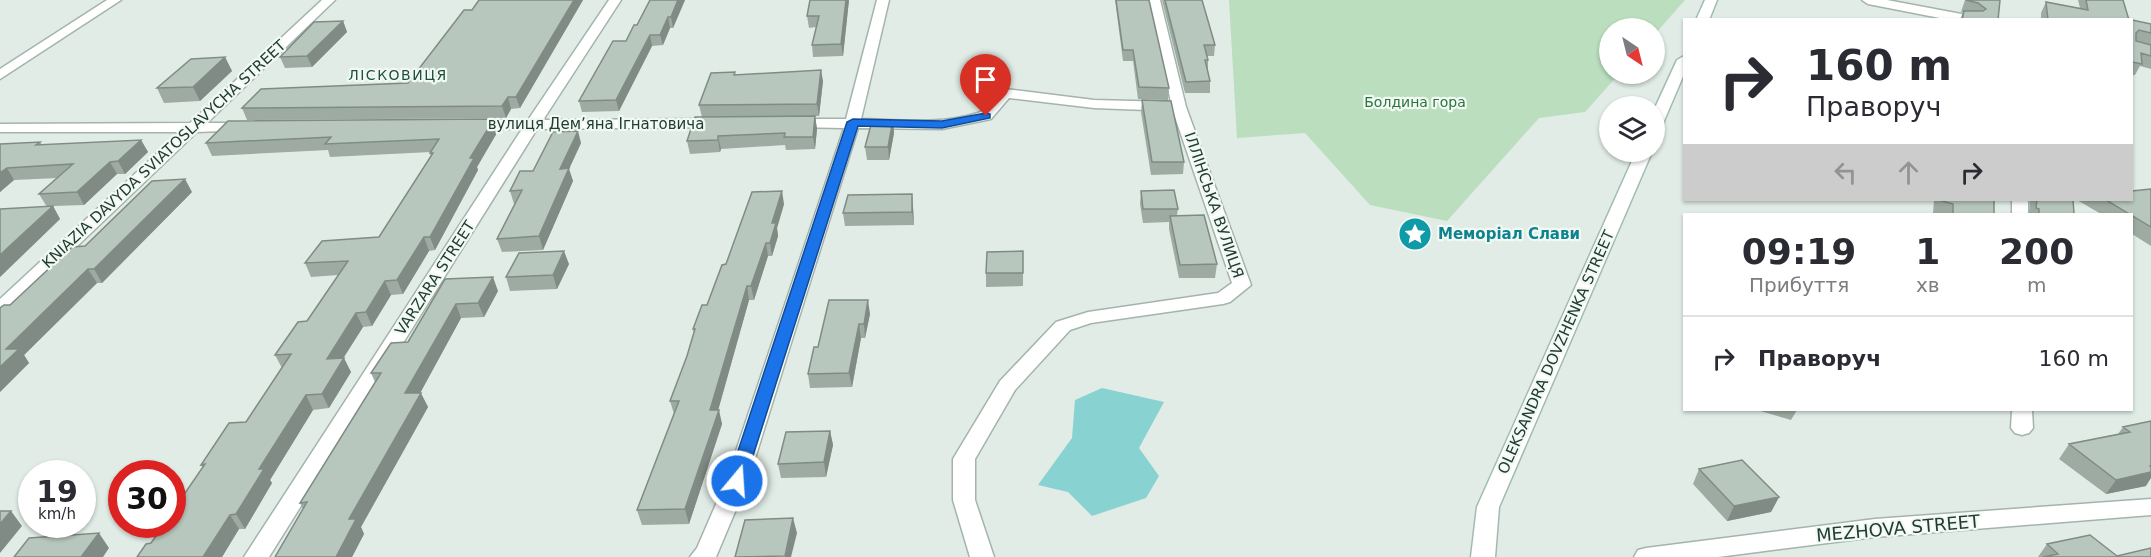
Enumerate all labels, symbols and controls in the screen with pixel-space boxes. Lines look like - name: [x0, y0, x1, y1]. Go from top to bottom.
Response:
- north arrow: [1599, 18, 1665, 84]
- map controls: [1599, 18, 1665, 162]
- street label: KNIAZIA DAVYDA SVIATOSLAVYCHA STREET: [39, 36, 290, 272]
- text: 160 m: [1806, 41, 1952, 90]
- icon: right: [1707, 42, 1785, 120]
- pin: [960, 54, 1011, 116]
- icon: arrive: [969, 63, 1002, 96]
- district label: ЛІСКОВИЦЯ: [348, 67, 448, 83]
- text: Праворуч: [1806, 91, 1942, 122]
- park label: Болдина гора: [1364, 94, 1466, 110]
- button: layers: [1599, 96, 1665, 162]
- street label: вулиця Демʼяна Ігнатовича: [488, 115, 704, 133]
- street label: ІЛЛІНСЬКА ВУЛИЦЯ: [1181, 130, 1247, 280]
- icon: left: [1829, 156, 1862, 189]
- icon: ahead: [1892, 156, 1925, 189]
- icon: right: [1955, 156, 1988, 189]
- place icon: Меморіал Слави: [1397, 216, 1433, 252]
- street label: VARZARA STREET: [391, 217, 479, 339]
- place label: Меморіал Слави: [1438, 225, 1580, 243]
- street label: OLEKSANDRA DOVZHENKA STREET: [1494, 227, 1618, 477]
- text: 09:19: [1742, 231, 1856, 272]
- text: 1: [1915, 231, 1940, 272]
- text: 200: [1999, 231, 2074, 272]
- text: Прибуття: [1749, 273, 1849, 297]
- text: хв: [1916, 273, 1940, 297]
- text: m: [2027, 273, 2046, 297]
- icon: right: [1707, 342, 1740, 375]
- text: Праворуч: [1758, 346, 1881, 371]
- text: 160 m: [2039, 346, 2109, 371]
- position arrow: [705, 449, 769, 513]
- speed limit sign: 30: [108, 460, 186, 538]
- text: 19: [36, 474, 78, 509]
- text: km/h: [38, 505, 76, 523]
- street label: MEZHOVA STREET: [1815, 510, 1982, 546]

